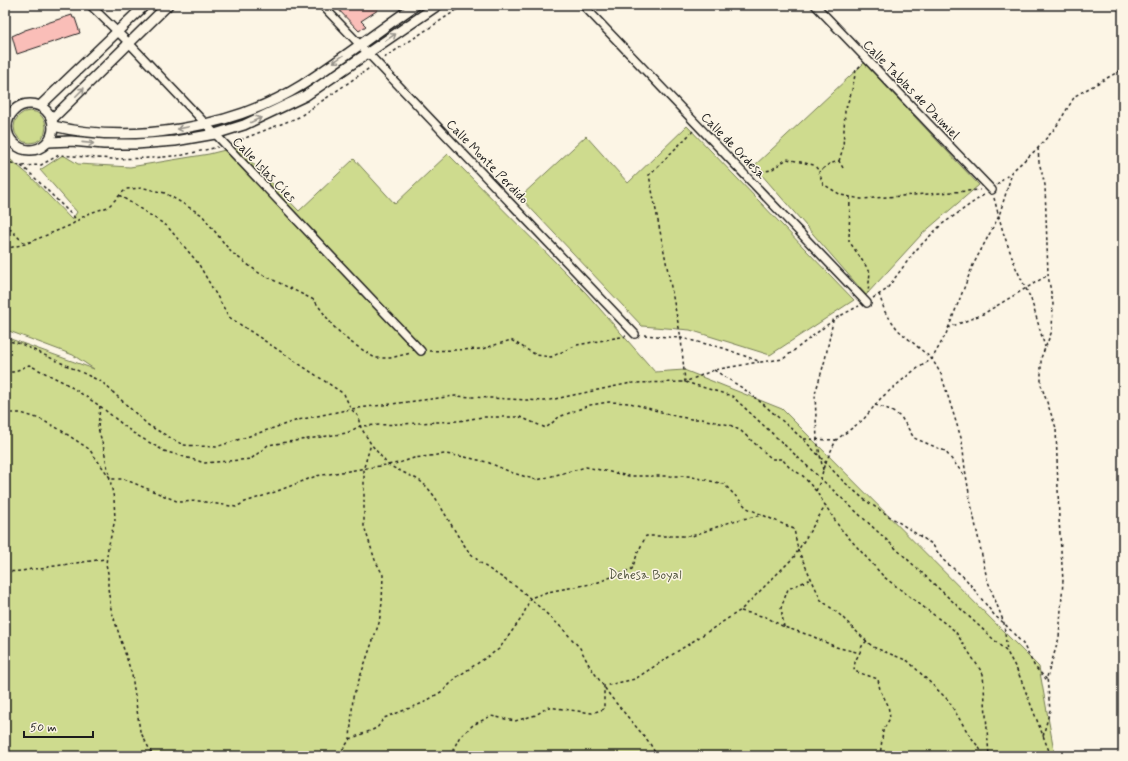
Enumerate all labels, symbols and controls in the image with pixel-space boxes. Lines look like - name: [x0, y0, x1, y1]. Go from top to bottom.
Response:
- one-way arrow: [385, 33, 396, 42]
- street label: Calle Tablas de Daimiel: [859, 37, 963, 143]
- one-way arrow: [333, 55, 344, 63]
- one-way arrow: [75, 87, 85, 97]
- street label: Calle de Ordesa: [697, 109, 769, 183]
- one-way arrow: [250, 116, 262, 123]
- street label: Calle Monte Perdido: [442, 116, 532, 208]
- one-way arrow: [177, 125, 190, 133]
- street label: Calle Islas Cíes: [228, 134, 300, 207]
- one-way arrow: [81, 139, 94, 146]
- park label: Dehesa Boyal: [608, 567, 682, 584]
- scale bar: [24, 713, 93, 739]
- text: 50 m: [30, 720, 57, 736]

